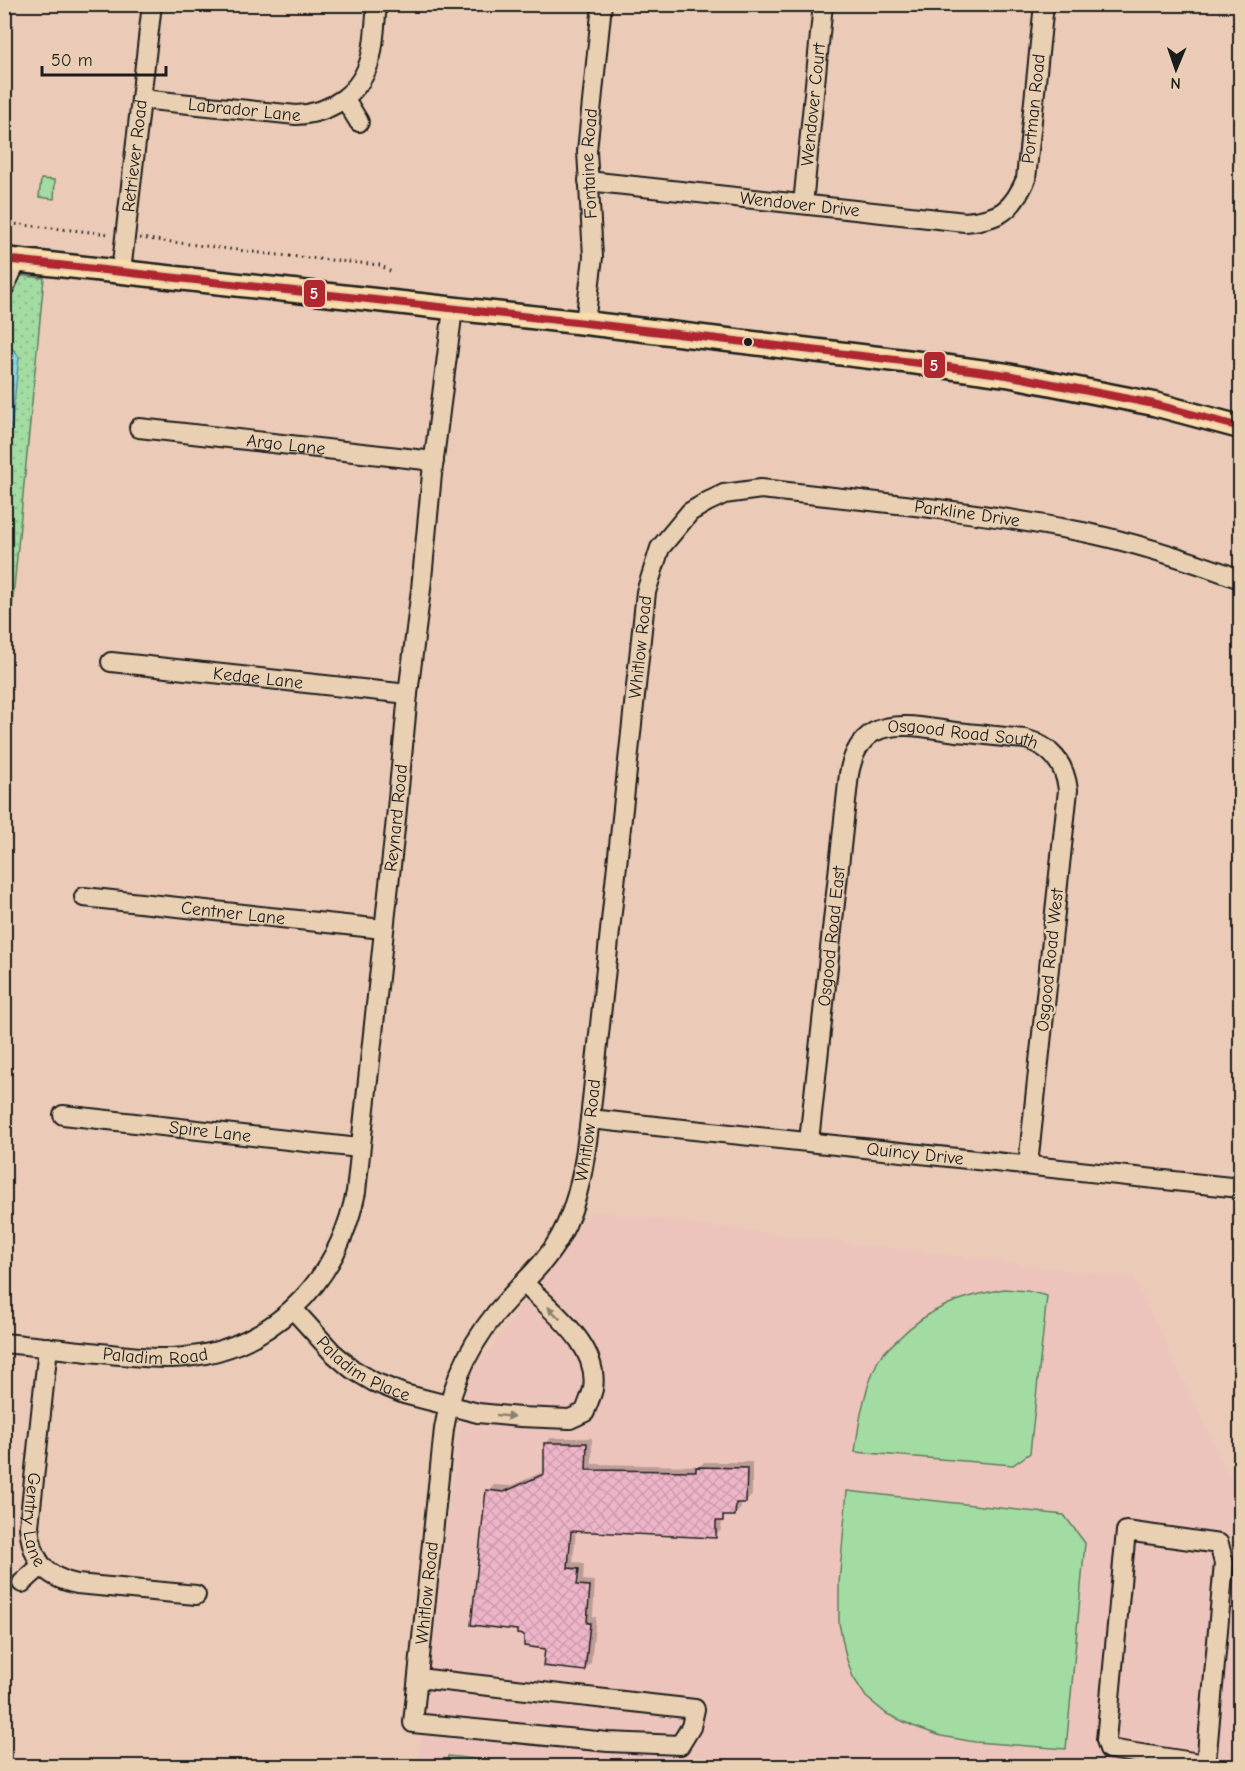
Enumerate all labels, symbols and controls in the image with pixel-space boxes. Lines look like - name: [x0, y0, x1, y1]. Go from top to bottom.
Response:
- scale bar: [42, 39, 166, 77]
- north arrow: [1146, 39, 1206, 99]
- street label: Wendover Court: [796, 41, 830, 167]
- text: 50 m: [51, 50, 93, 71]
- street label: Portman Road: [1017, 53, 1049, 165]
- text: N: [1170, 74, 1181, 92]
- street label: Labrador Lane: [187, 93, 301, 126]
- street label: Retriever Road: [118, 98, 151, 213]
- street label: Fontaine Road: [576, 107, 602, 220]
- street label: Wendover Drive: [739, 187, 861, 221]
- line badge: 5: [303, 279, 326, 308]
- text: 5: [310, 285, 318, 303]
- unlabelled marker: [742, 336, 754, 348]
- line badge: 5: [923, 351, 946, 379]
- text: 5: [930, 357, 938, 375]
- street label: Argo Lane: [246, 430, 327, 459]
- street label: Parkline Drive: [913, 496, 1021, 531]
- street label: Whitlow Road: [624, 595, 656, 700]
- street label: Kedge Lane: [212, 663, 304, 693]
- street label: Osgood Road South: [886, 715, 1042, 753]
- street label: Reynard Road: [380, 763, 412, 873]
- street label: Osgood Road East: [813, 864, 849, 1007]
- street label: Osgood Road West: [1032, 886, 1068, 1033]
- street label: Centner Lane: [180, 897, 286, 929]
- street label: Whitlow Road: [570, 1078, 605, 1184]
- street label: Spire Lane: [168, 1116, 252, 1146]
- street label: Quincy Drive: [866, 1138, 965, 1169]
- one-way arrow: [547, 1306, 561, 1320]
- street label: Paladim Place: [312, 1332, 412, 1406]
- street label: Paladim Road: [102, 1343, 210, 1369]
- one-way arrow: [496, 1411, 515, 1421]
- street label: Gentry Lane: [18, 1472, 50, 1571]
- street label: Whitlow Road: [411, 1540, 443, 1646]

